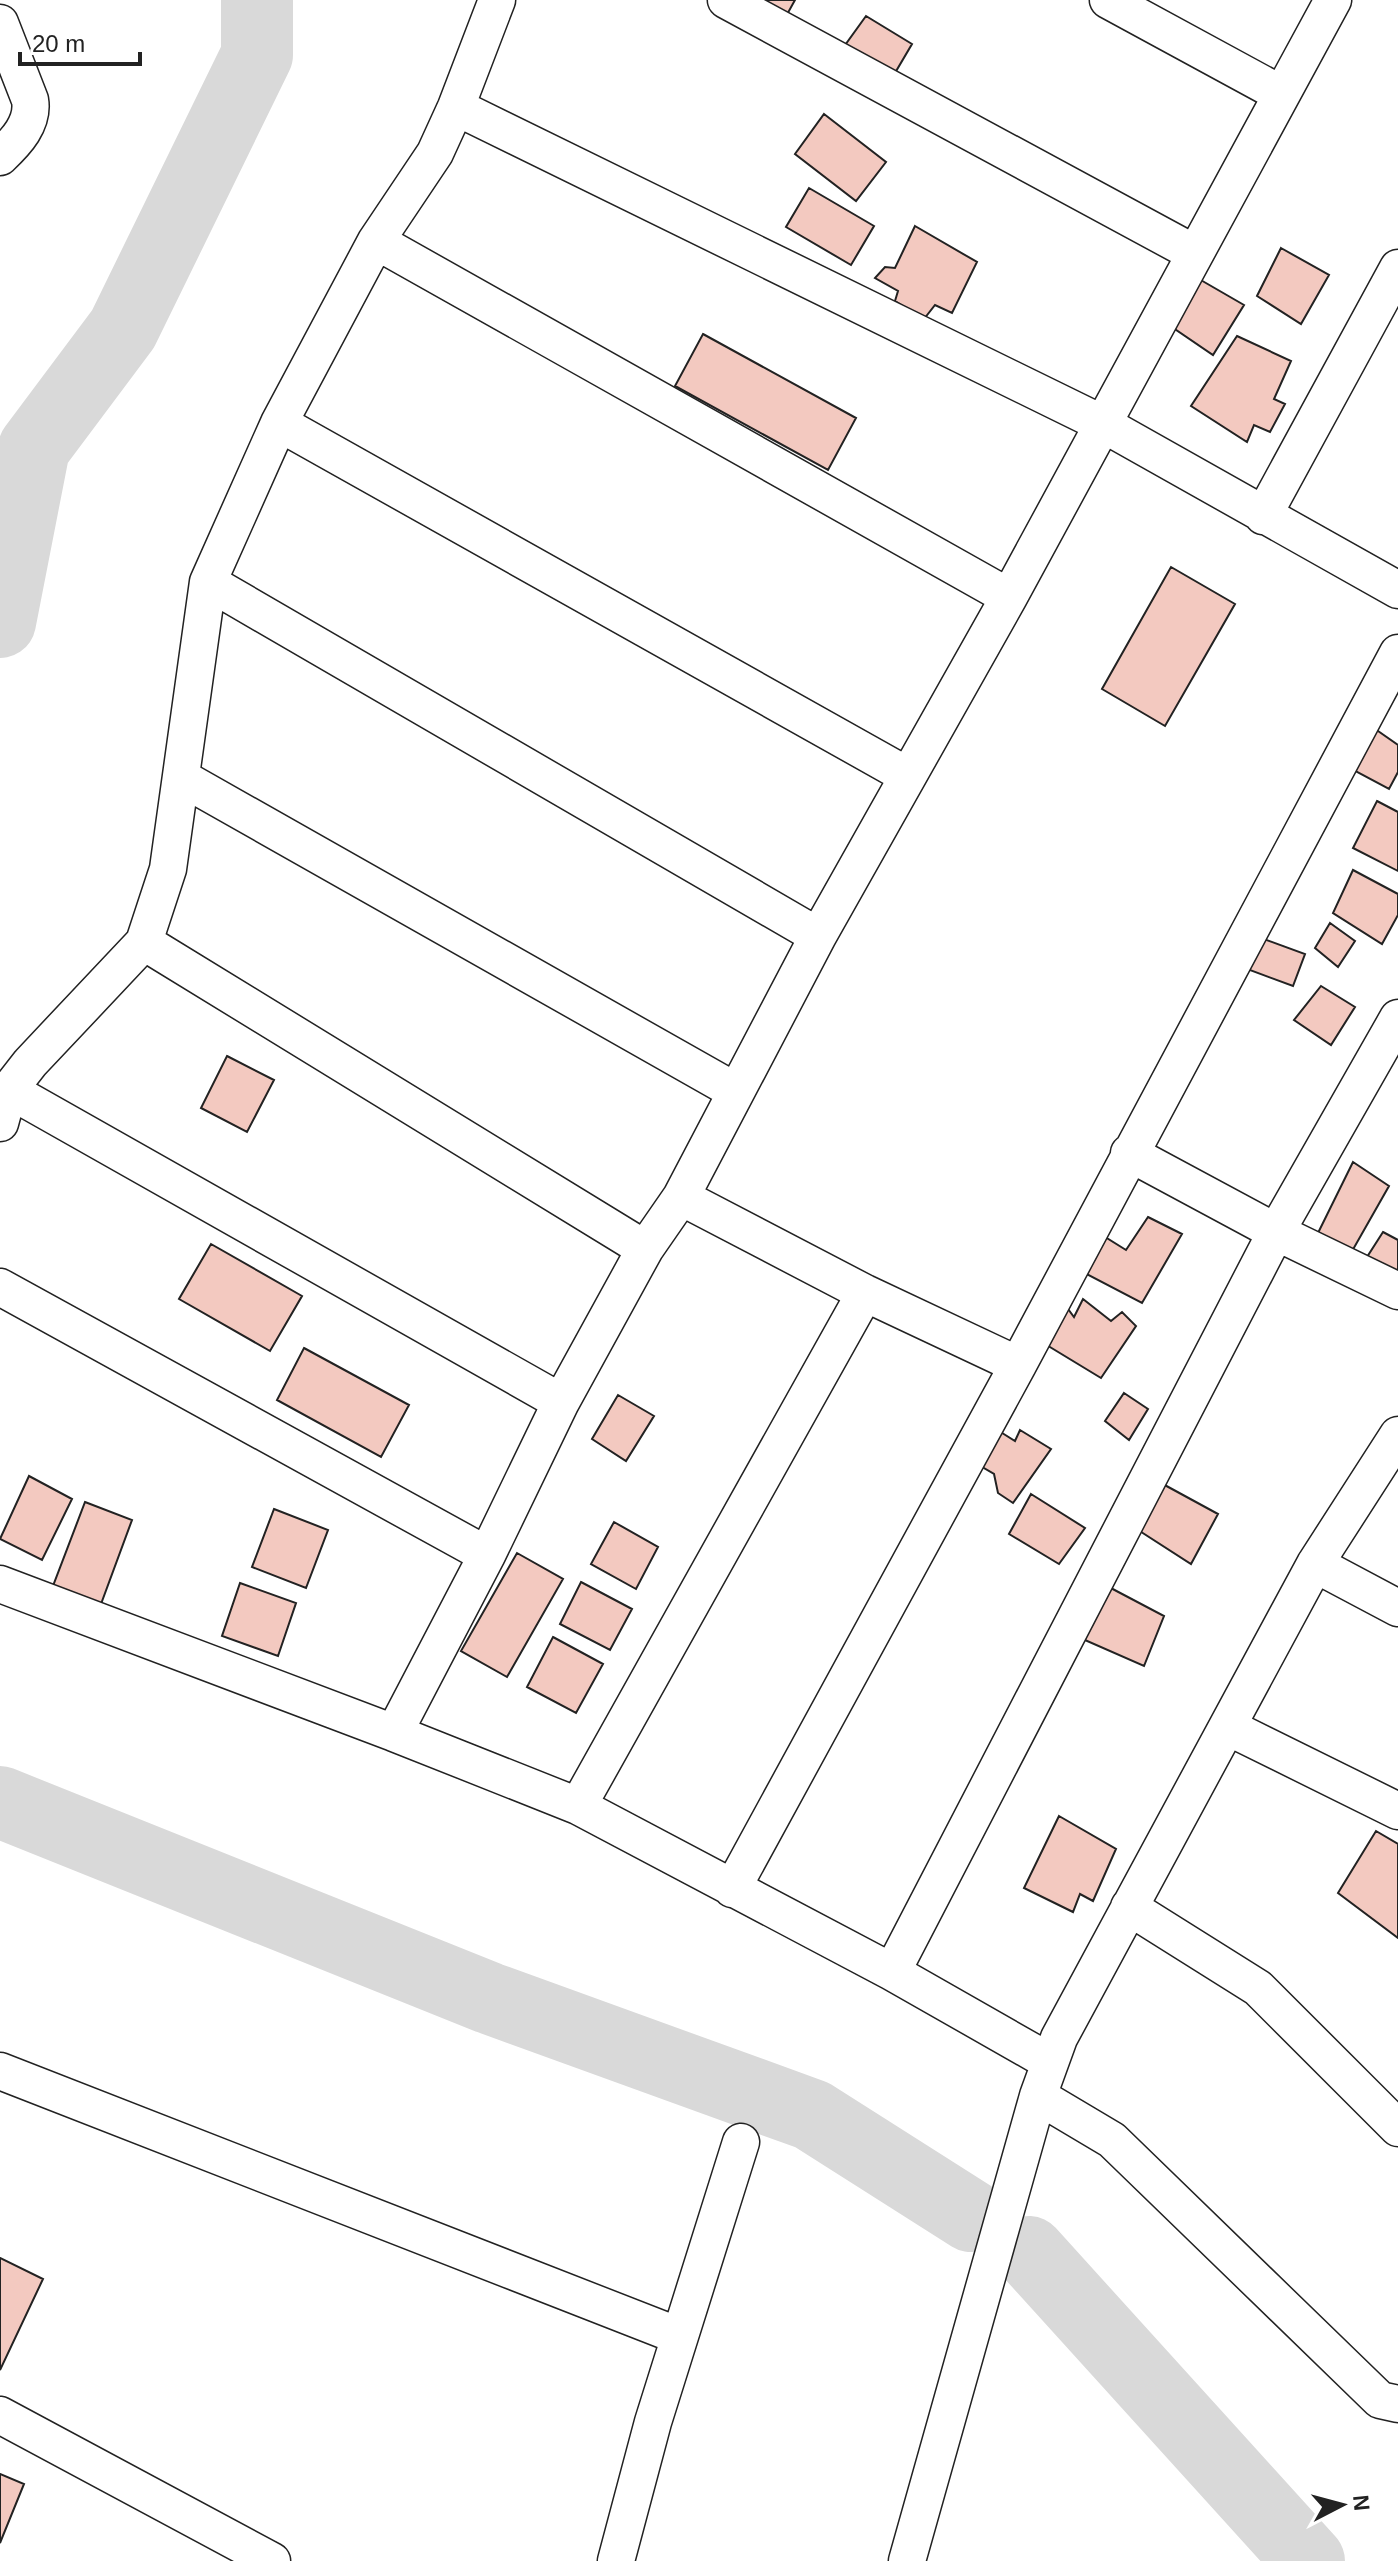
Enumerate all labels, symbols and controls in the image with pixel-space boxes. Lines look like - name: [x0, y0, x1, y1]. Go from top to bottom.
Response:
- scale bar: [20, 16, 140, 66]
- text: 20 m: [32, 30, 85, 57]
- north arrow: [1302, 2465, 1382, 2545]
- text: N: [1348, 2494, 1375, 2512]

